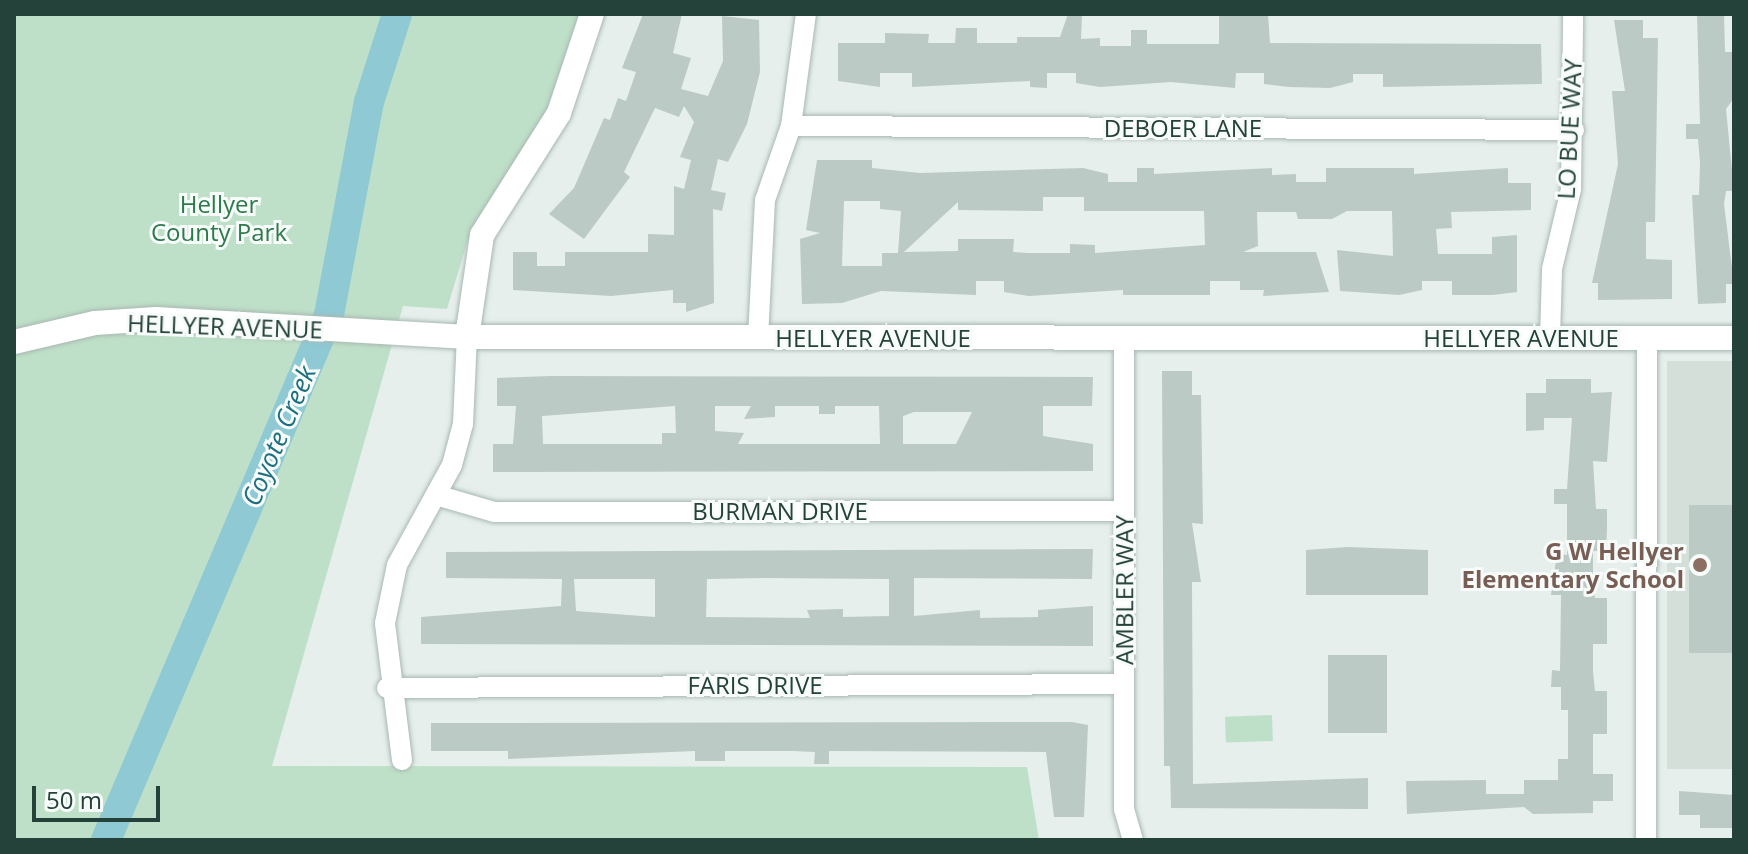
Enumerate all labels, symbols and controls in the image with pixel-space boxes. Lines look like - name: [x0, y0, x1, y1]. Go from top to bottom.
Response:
- street label: LO BUE WAY: [1551, 58, 1587, 200]
- street label: DEBOER LANE: [1104, 114, 1262, 142]
- park label: Hellyer County Park: [151, 190, 287, 246]
- street label: HELLYER AVENUE: [127, 308, 323, 344]
- street label: HELLYER AVENUE: [775, 324, 971, 352]
- street label: HELLYER AVENUE: [1423, 324, 1619, 352]
- water label: Coyote Creek: [236, 361, 322, 511]
- street label: BURMAN DRIVE: [692, 497, 868, 525]
- street label: AMBLER WAY: [1110, 515, 1138, 665]
- place label: G W Hellyer Elementary School: [1461, 537, 1684, 593]
- marker: G W Hellyer Elementary School: [1691, 556, 1709, 574]
- street label: FARIS DRIVE: [687, 671, 823, 699]
- scale bar: [36, 770, 164, 820]
- text: 50 m: [46, 783, 102, 816]

